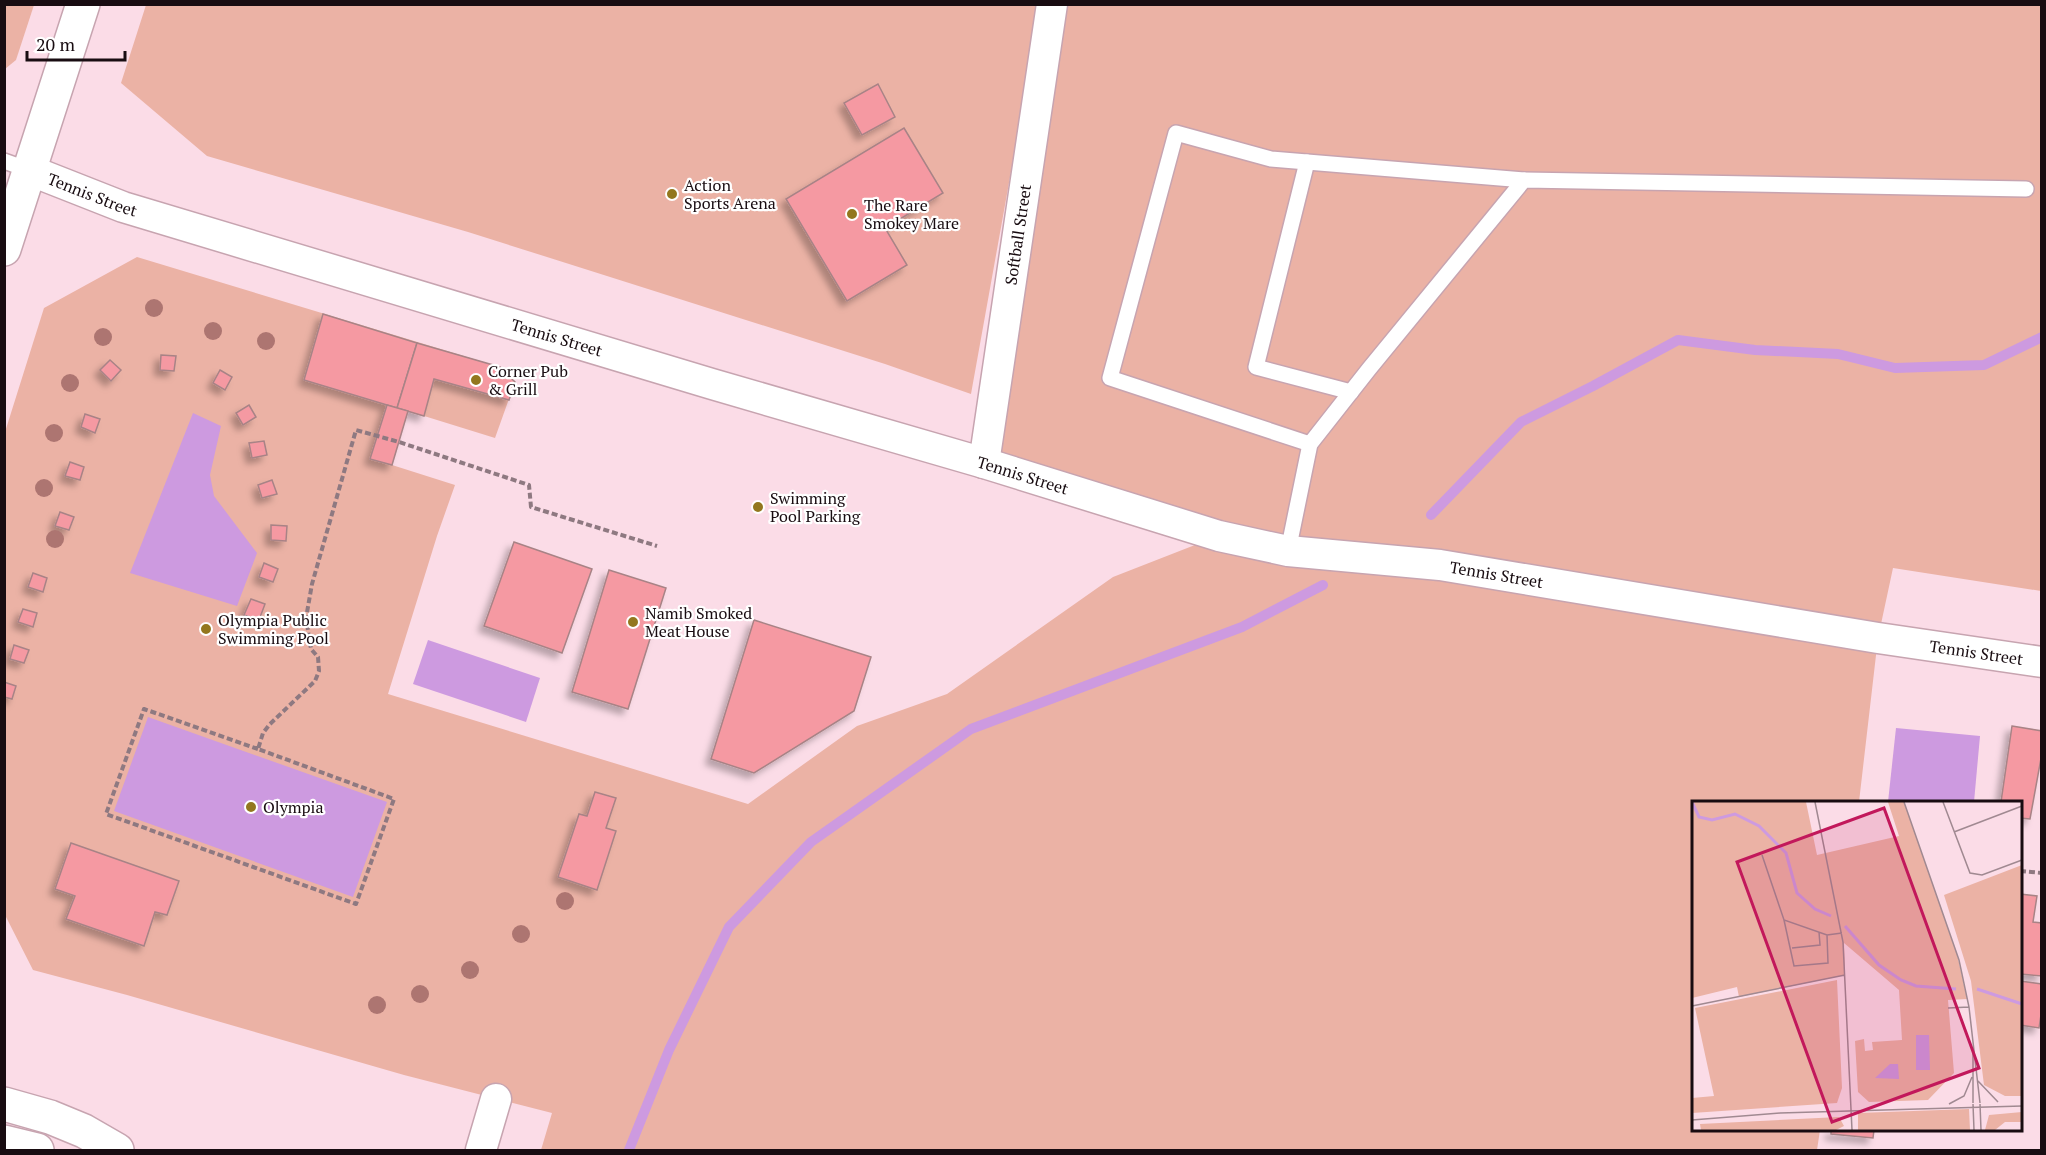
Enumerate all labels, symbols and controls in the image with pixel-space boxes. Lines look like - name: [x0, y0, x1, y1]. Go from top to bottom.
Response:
- scale bar: [27, 24, 124, 62]
- text: 20 m: [36, 32, 76, 56]
- street label: Tennis Street: [44, 167, 140, 222]
- place label: Action Sports Arena: [684, 174, 776, 214]
- street label: Softball Street: [1000, 182, 1036, 286]
- marker: Action Sports Arena: [665, 187, 679, 201]
- place label: The Rare Smokey Mare: [864, 194, 959, 234]
- marker: The Rare Smokey Mare: [845, 207, 859, 221]
- street label: Tennis Street: [508, 313, 605, 362]
- place label: Corner Pub & Grill: [488, 360, 568, 400]
- marker: Corner Pub & Grill: [469, 373, 483, 387]
- street label: Tennis Street: [975, 451, 1071, 500]
- place label: Swimming Pool Parking: [770, 487, 861, 527]
- marker: Swimming Pool Parking: [751, 500, 765, 514]
- street label: Tennis Street: [1448, 556, 1545, 593]
- place label: Namib Smoked Meat House: [645, 602, 752, 642]
- place label: Olympia Public Swimming Pool: [218, 609, 329, 649]
- marker: Namib Smoked Meat House: [626, 615, 640, 629]
- marker: Olympia Public Swimming Pool: [199, 622, 213, 636]
- street label: Tennis Street: [1928, 635, 2025, 670]
- place label: Olympia: [263, 796, 324, 818]
- marker: Olympia: [244, 800, 258, 814]
- inset map: [1692, 801, 2022, 1131]

